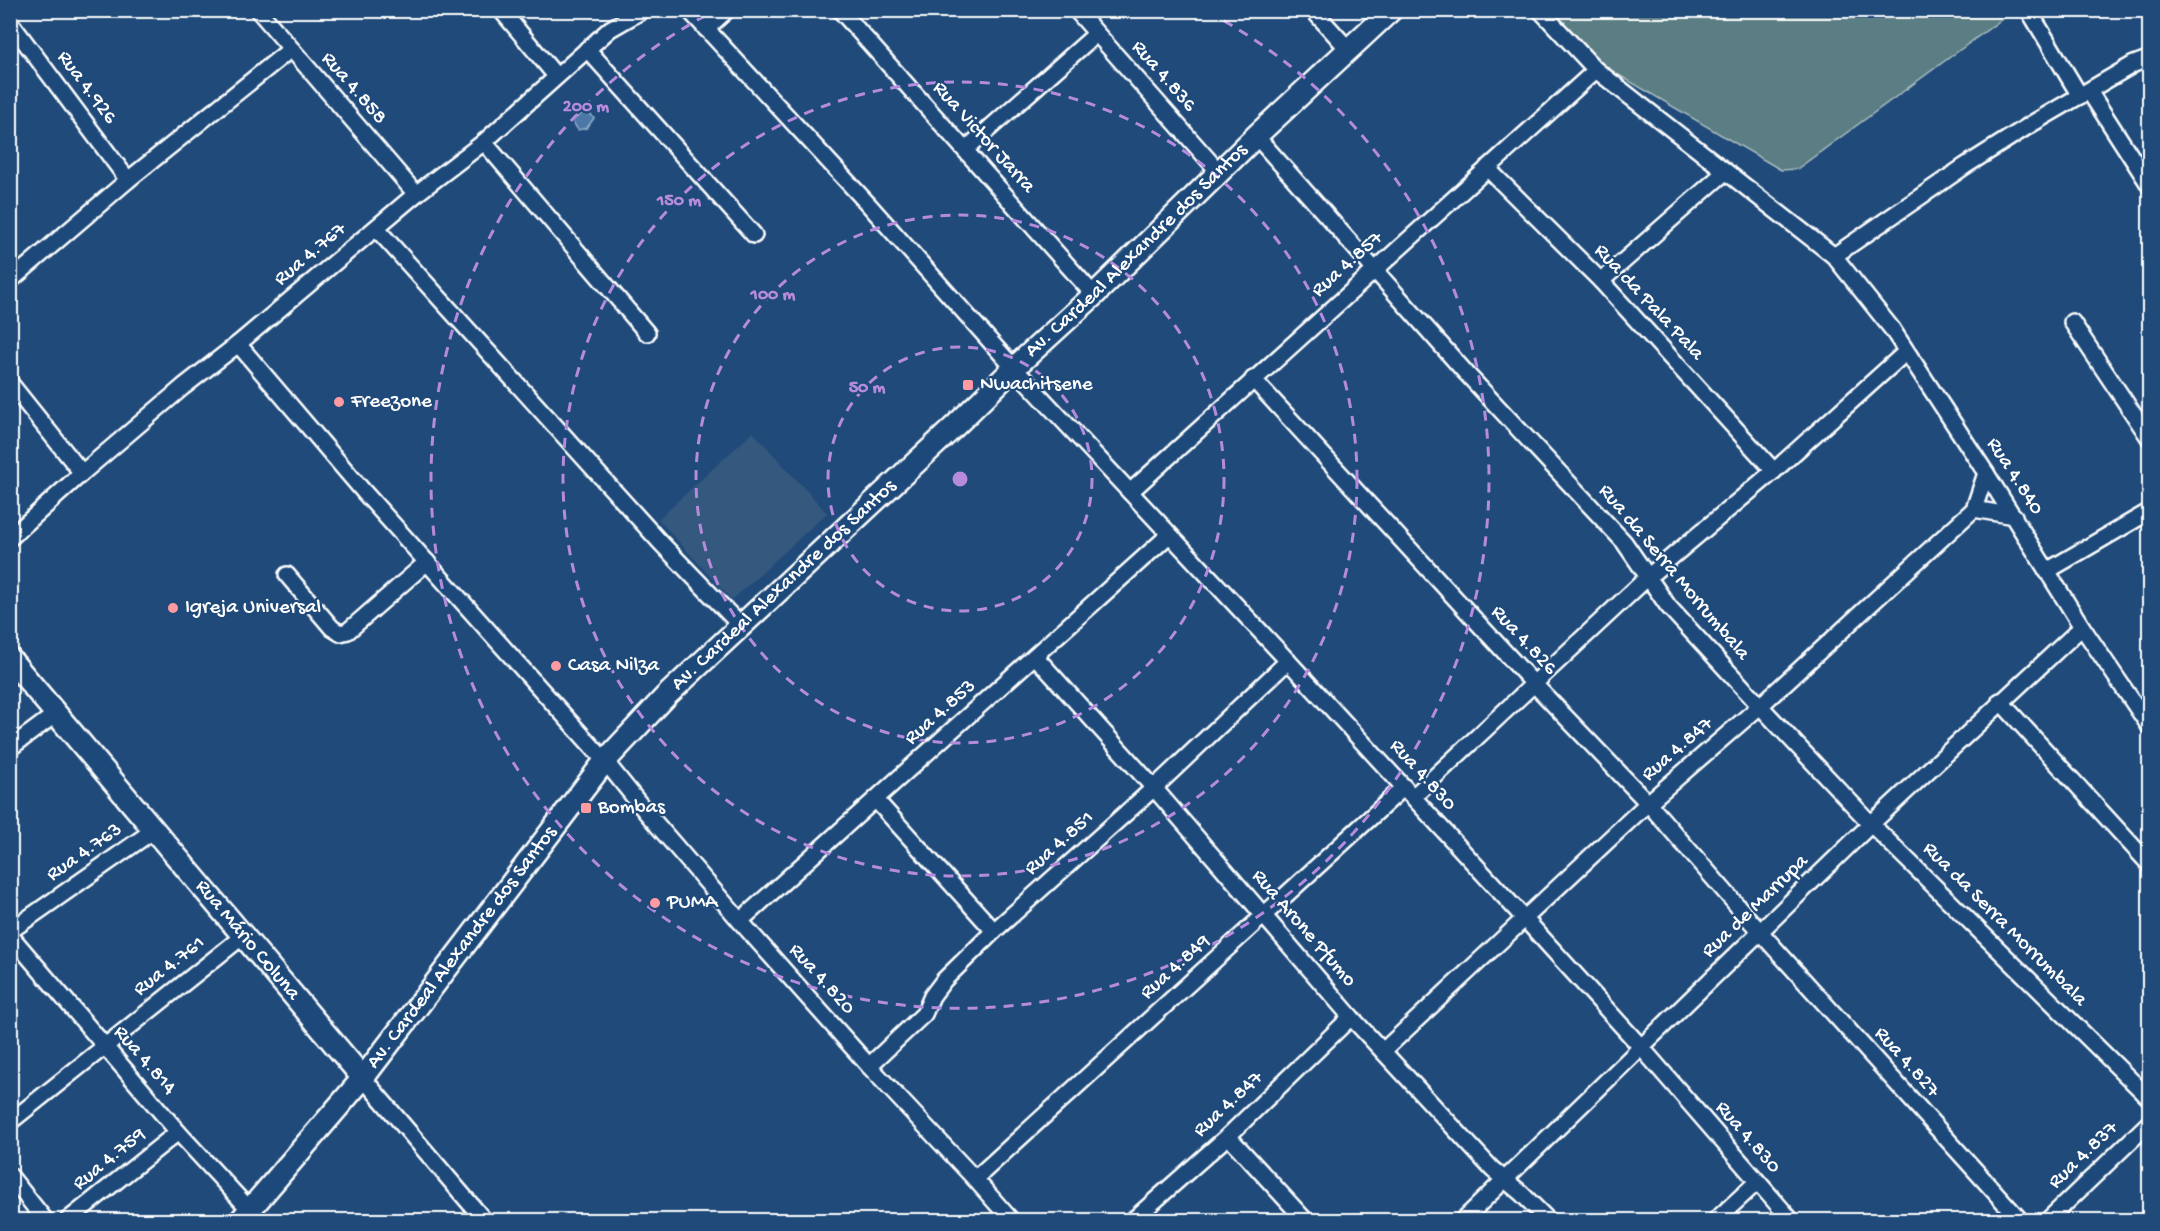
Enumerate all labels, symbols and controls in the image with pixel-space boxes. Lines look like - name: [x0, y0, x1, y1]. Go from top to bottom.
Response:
- street label: Rua 4.836: [1125, 36, 1201, 118]
- street label: Rua 4.926: [50, 46, 122, 130]
- street label: Rua 4.858: [315, 48, 391, 130]
- street label: Rua Victor Jarra: [926, 77, 1041, 200]
- text: 200 m: [563, 97, 609, 118]
- street label: Av. Cardeal Alexandre dos Santos: [1020, 138, 1254, 364]
- text: 150 m: [656, 191, 701, 212]
- street label: Rua 4.767: [270, 217, 353, 292]
- street label: Rua 4.857: [1307, 226, 1390, 304]
- street label: Rua da Pala Pala: [1588, 239, 1709, 368]
- text: 100 m: [750, 285, 796, 306]
- place label: Nwachitsene: [980, 373, 1094, 398]
- text: 50 m: [849, 378, 886, 399]
- marker: Nwachitsene: [961, 378, 975, 392]
- place label: Freezone: [350, 390, 433, 415]
- marker: Freezone: [332, 395, 346, 409]
- street label: Rua 4.840: [1980, 434, 2048, 521]
- centre of rings: [950, 469, 970, 489]
- street label: Av. Cardeal Alexandre dos Santos: [667, 474, 903, 697]
- street label: Rua da Serra Morrumbala: [1592, 480, 1755, 667]
- place label: Igreja Universal: [185, 596, 321, 621]
- marker: Igreja Universal: [166, 601, 180, 615]
- street label: Rua 4.826: [1484, 601, 1562, 681]
- place label: Casa Nilza: [568, 654, 661, 679]
- marker: Casa Nilza: [549, 659, 563, 673]
- street label: Rua 4.853: [900, 674, 982, 752]
- street label: Rua 4.847: [1637, 712, 1720, 788]
- street label: Rua 4.830: [1383, 735, 1461, 817]
- place label: Bombas: [597, 796, 666, 821]
- marker: Bombas: [579, 801, 593, 815]
- street label: Rua 4.851: [1020, 806, 1100, 882]
- street label: Rua 4.763: [42, 818, 128, 888]
- street label: Av. Cardeal Alexandre dos Santos: [362, 820, 564, 1074]
- street label: Rua da Serra Morrumbala: [1916, 837, 2092, 1013]
- street label: Rua de Marrupa: [1697, 849, 1815, 964]
- street label: Rua Arone Pfumo: [1245, 865, 1361, 993]
- street label: Rua Mário Coluna: [189, 875, 306, 1007]
- place label: PUMA: [666, 891, 719, 916]
- marker: PUMA: [648, 896, 662, 910]
- street label: Rua 4.849: [1136, 930, 1217, 1006]
- street label: Rua 4.761: [129, 931, 211, 1003]
- street label: Rua 4.820: [782, 939, 860, 1021]
- street label: Rua 4.814: [107, 1021, 181, 1101]
- street label: Rua 4.827: [1868, 1022, 1945, 1104]
- street label: Rua 4.847: [1189, 1066, 1270, 1144]
- street label: Rua 4.830: [1709, 1096, 1785, 1180]
- street label: Rua 4.837: [2044, 1116, 2125, 1195]
- street label: Rua 4.759: [69, 1123, 152, 1197]

